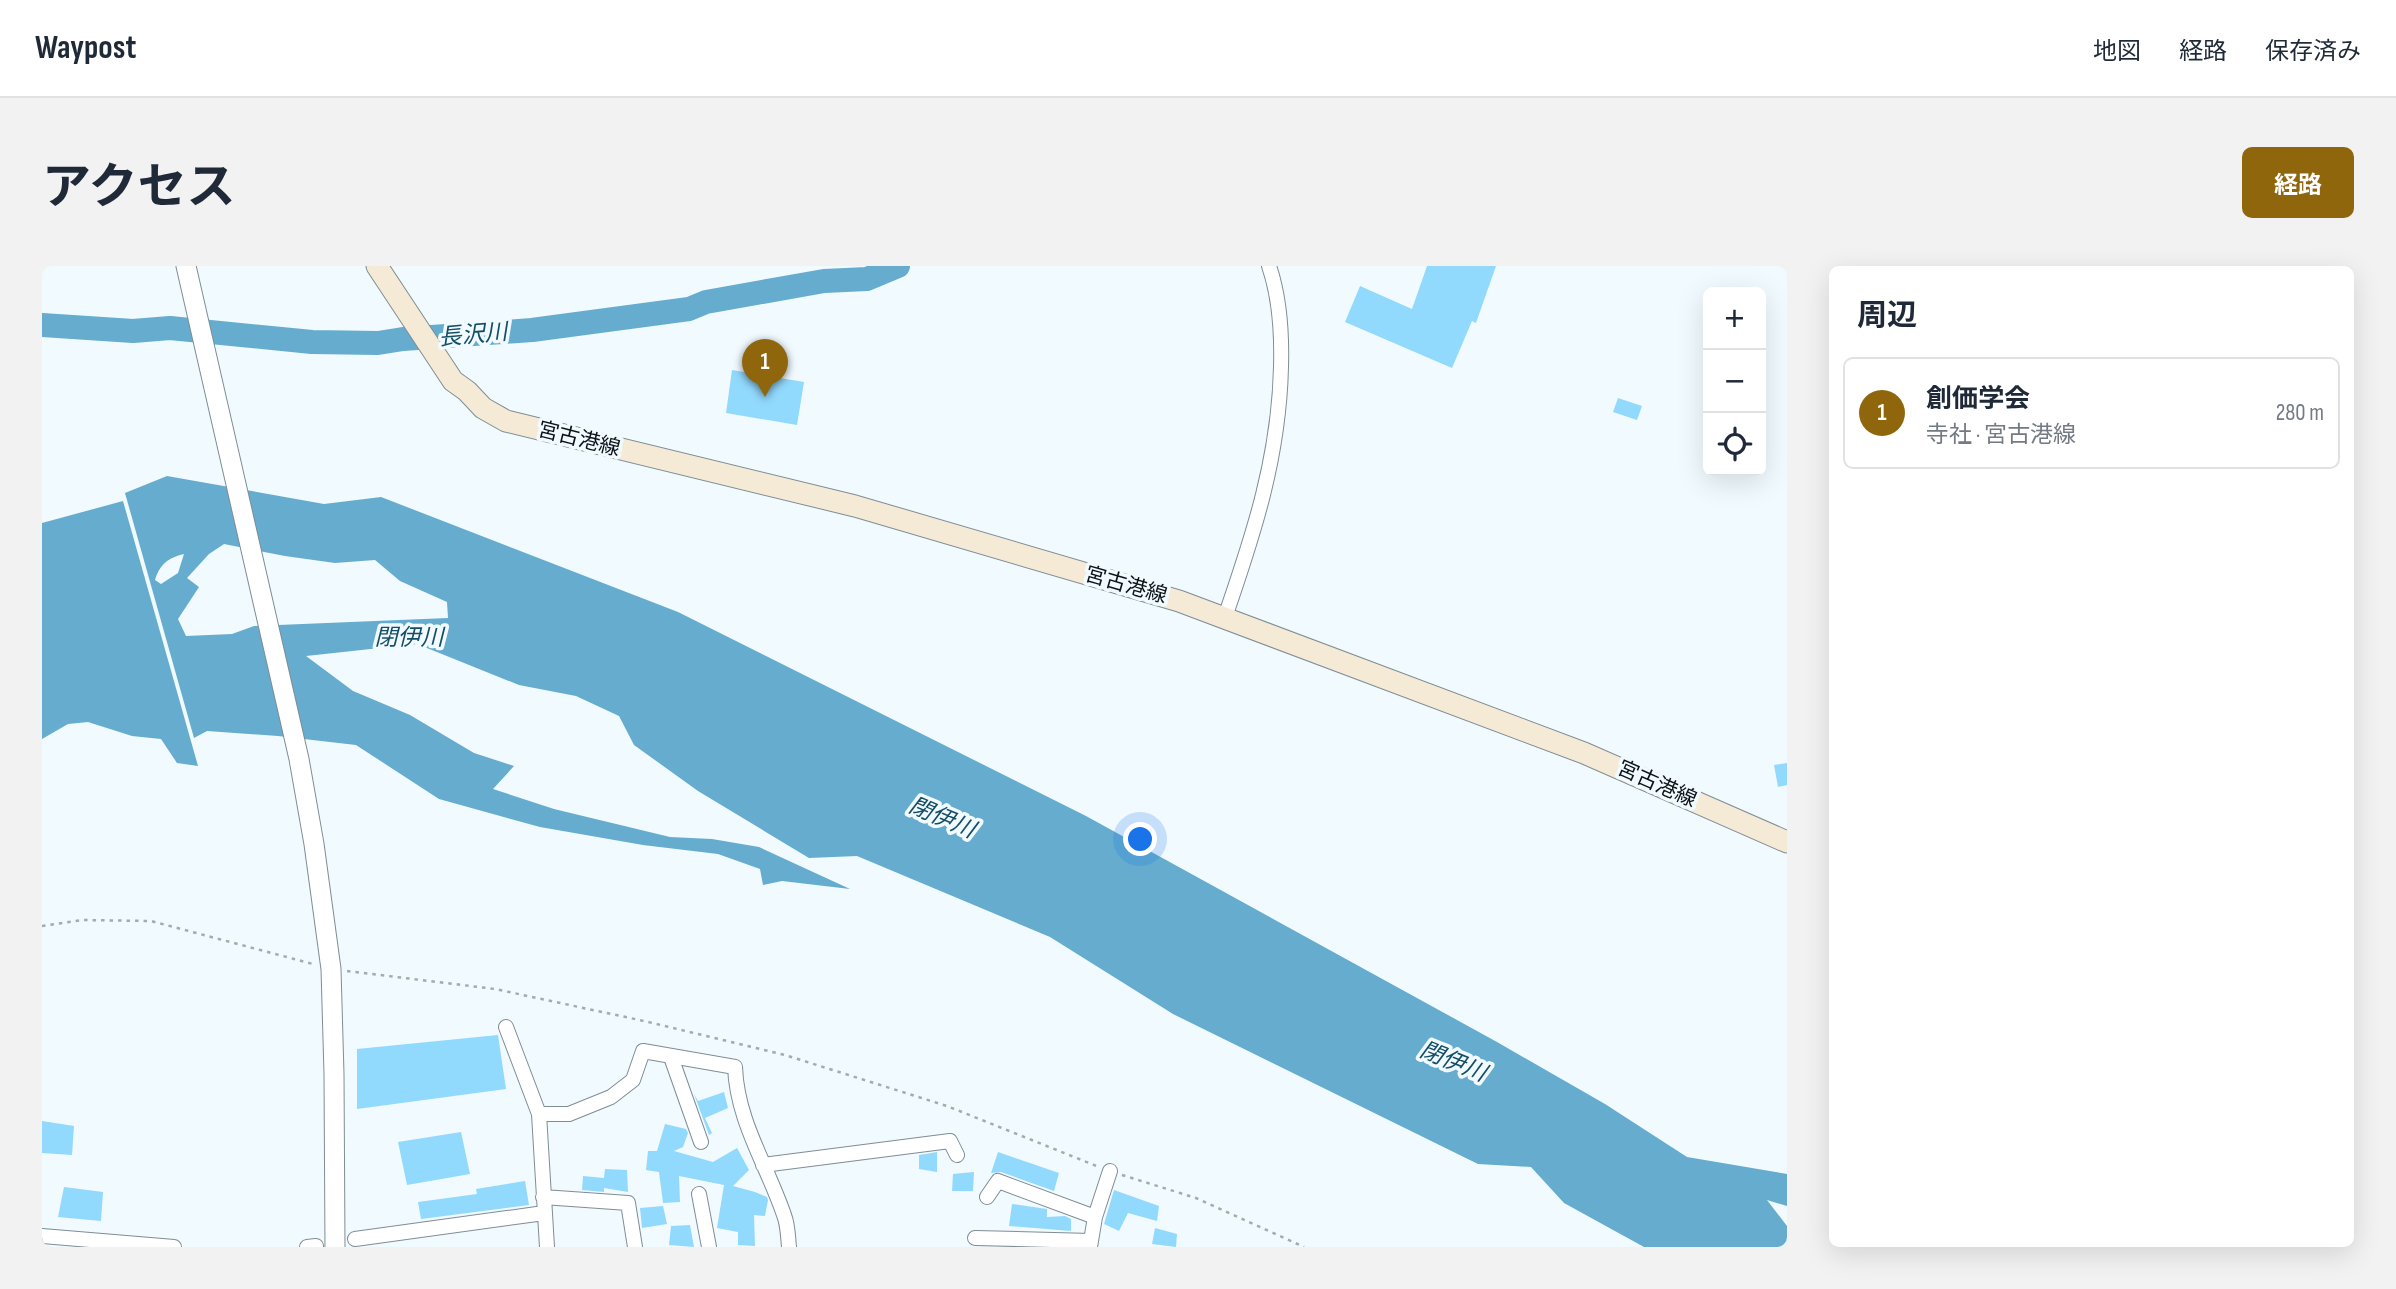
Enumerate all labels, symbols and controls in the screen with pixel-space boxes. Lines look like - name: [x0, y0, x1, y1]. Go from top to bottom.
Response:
- text: Waypost: [35, 28, 136, 68]
- text: 地図: [2093, 37, 2141, 66]
- text: 経路: [2179, 37, 2227, 66]
- text: 保存済み: [2265, 37, 2361, 66]
- button: 経路: [2242, 147, 2354, 218]
- text: アクセス: [42, 159, 236, 218]
- map controls: [1703, 287, 1766, 476]
- button: +: [1703, 287, 1766, 350]
- text: 周辺: [1857, 298, 1917, 334]
- water label: 長沢川: [437, 318, 512, 352]
- pin: 1: [742, 339, 788, 397]
- button: −: [1703, 350, 1766, 413]
- text: 創価学会: [1926, 384, 2030, 415]
- text: 1: [1877, 399, 1887, 427]
- text: 280 m: [2276, 399, 2324, 427]
- button: locate: [1703, 413, 1766, 476]
- street label: 宮古港線: [535, 417, 623, 461]
- text: 寺社 · 宮古港線: [1926, 421, 2076, 449]
- street label: 宮古港線: [1082, 561, 1170, 609]
- water label: 閉伊川: [375, 624, 447, 652]
- street label: 宮古港線: [1614, 755, 1700, 813]
- water label: 閉伊川: [905, 792, 982, 846]
- your location: [1123, 822, 1157, 856]
- water label: 閉伊川: [1416, 1036, 1493, 1089]

